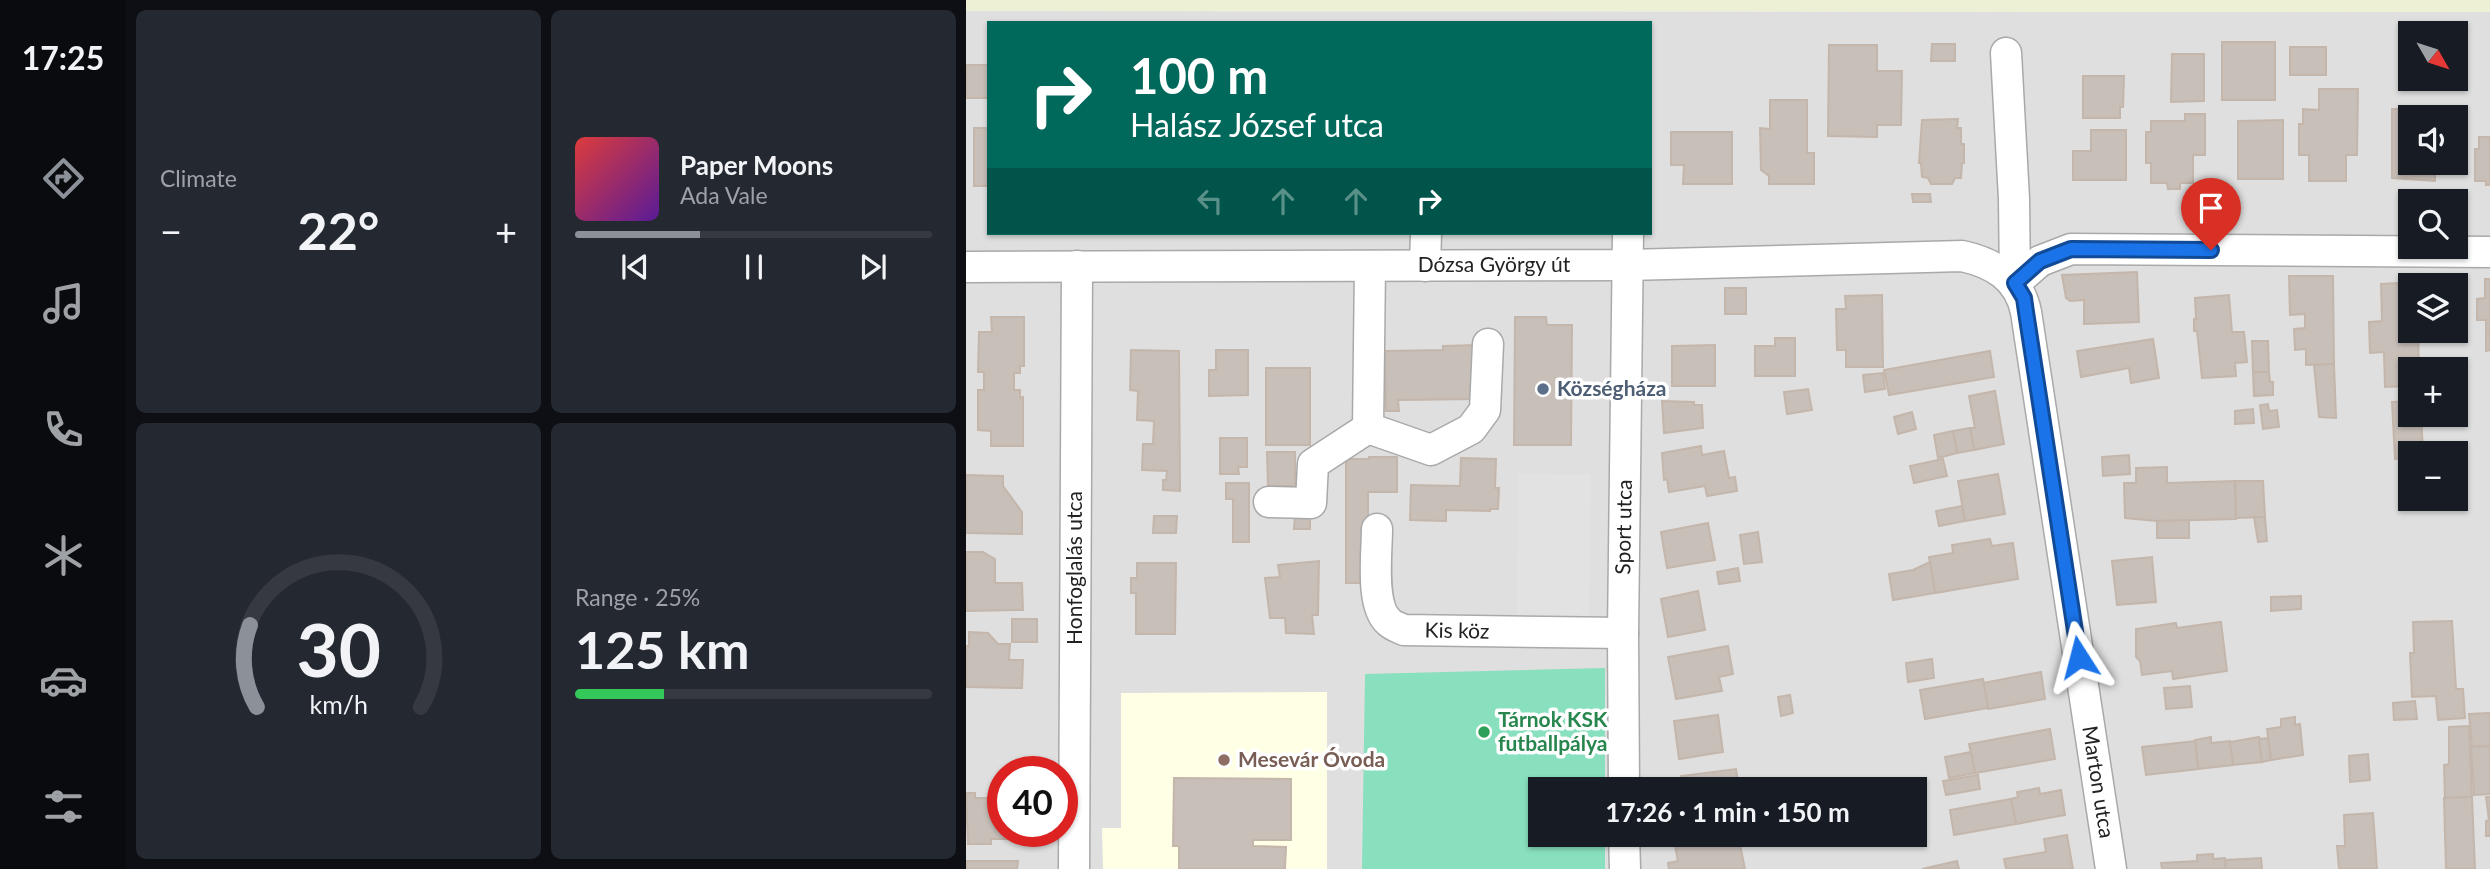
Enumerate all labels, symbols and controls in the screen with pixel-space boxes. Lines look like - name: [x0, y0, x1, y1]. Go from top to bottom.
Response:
- north arrow: [2398, 21, 2468, 91]
- map controls: [2398, 21, 2468, 511]
- text: 17:25: [22, 38, 104, 77]
- text: 100 m: [1130, 46, 1268, 104]
- icon: right: [1015, 49, 1106, 140]
- text: Halász József utca: [1130, 105, 1384, 144]
- button: sound: [2398, 105, 2468, 175]
- text: Paper Moons: [680, 149, 833, 181]
- icon: directions: [39, 154, 88, 203]
- text: Climate: [160, 164, 237, 192]
- pin: [2181, 178, 2241, 250]
- text: Ada Vale: [680, 181, 768, 209]
- icon: left: [1191, 182, 1229, 220]
- icon: ahead: [1264, 182, 1302, 220]
- icon: ahead: [1337, 182, 1375, 220]
- icon: right: [1410, 182, 1448, 220]
- icon: arrive: [2192, 189, 2230, 227]
- button: search: [2398, 189, 2468, 259]
- text: 22°: [298, 199, 379, 261]
- text: −: [160, 208, 182, 254]
- text: +: [495, 208, 517, 254]
- icon: previous: [616, 248, 654, 286]
- icon: pause: [735, 248, 773, 286]
- icon: next: [854, 248, 892, 286]
- street label: Dózsa György út: [1418, 251, 1571, 276]
- button: layers: [2398, 273, 2468, 343]
- icon: music: [39, 279, 88, 328]
- button: +: [2398, 357, 2468, 427]
- place label: Községháza: [1557, 375, 1666, 400]
- marker: Községháza: [1535, 381, 1551, 397]
- icon: phone: [39, 405, 88, 454]
- button: −: [2398, 441, 2468, 511]
- street label: Sport utca: [1609, 479, 1636, 575]
- street label: Honfoglalás utca: [1061, 491, 1086, 645]
- icon: climate: [39, 531, 88, 580]
- text: Range · 25%: [575, 583, 700, 611]
- text: 30: [296, 605, 381, 693]
- street label: Kis köz: [1424, 616, 1490, 643]
- text: 125 km: [575, 618, 749, 680]
- position arrow: [2042, 620, 2116, 694]
- icon: car: [39, 656, 88, 705]
- text: km/h: [309, 689, 368, 719]
- place label: Tárnok KSK futballpálya: [1498, 706, 1608, 755]
- marker: Tárnok KSK futballpálya: [1476, 724, 1492, 740]
- street label: Marton utca: [2078, 724, 2121, 840]
- place label: Mesevár Óvoda: [1238, 746, 1385, 771]
- marker: Mesevár Óvoda: [1216, 752, 1232, 768]
- speed limit sign: 40: [987, 756, 1078, 847]
- icon: filters: [39, 782, 88, 831]
- text: 17:26 · 1 min · 150 m: [1605, 796, 1850, 828]

